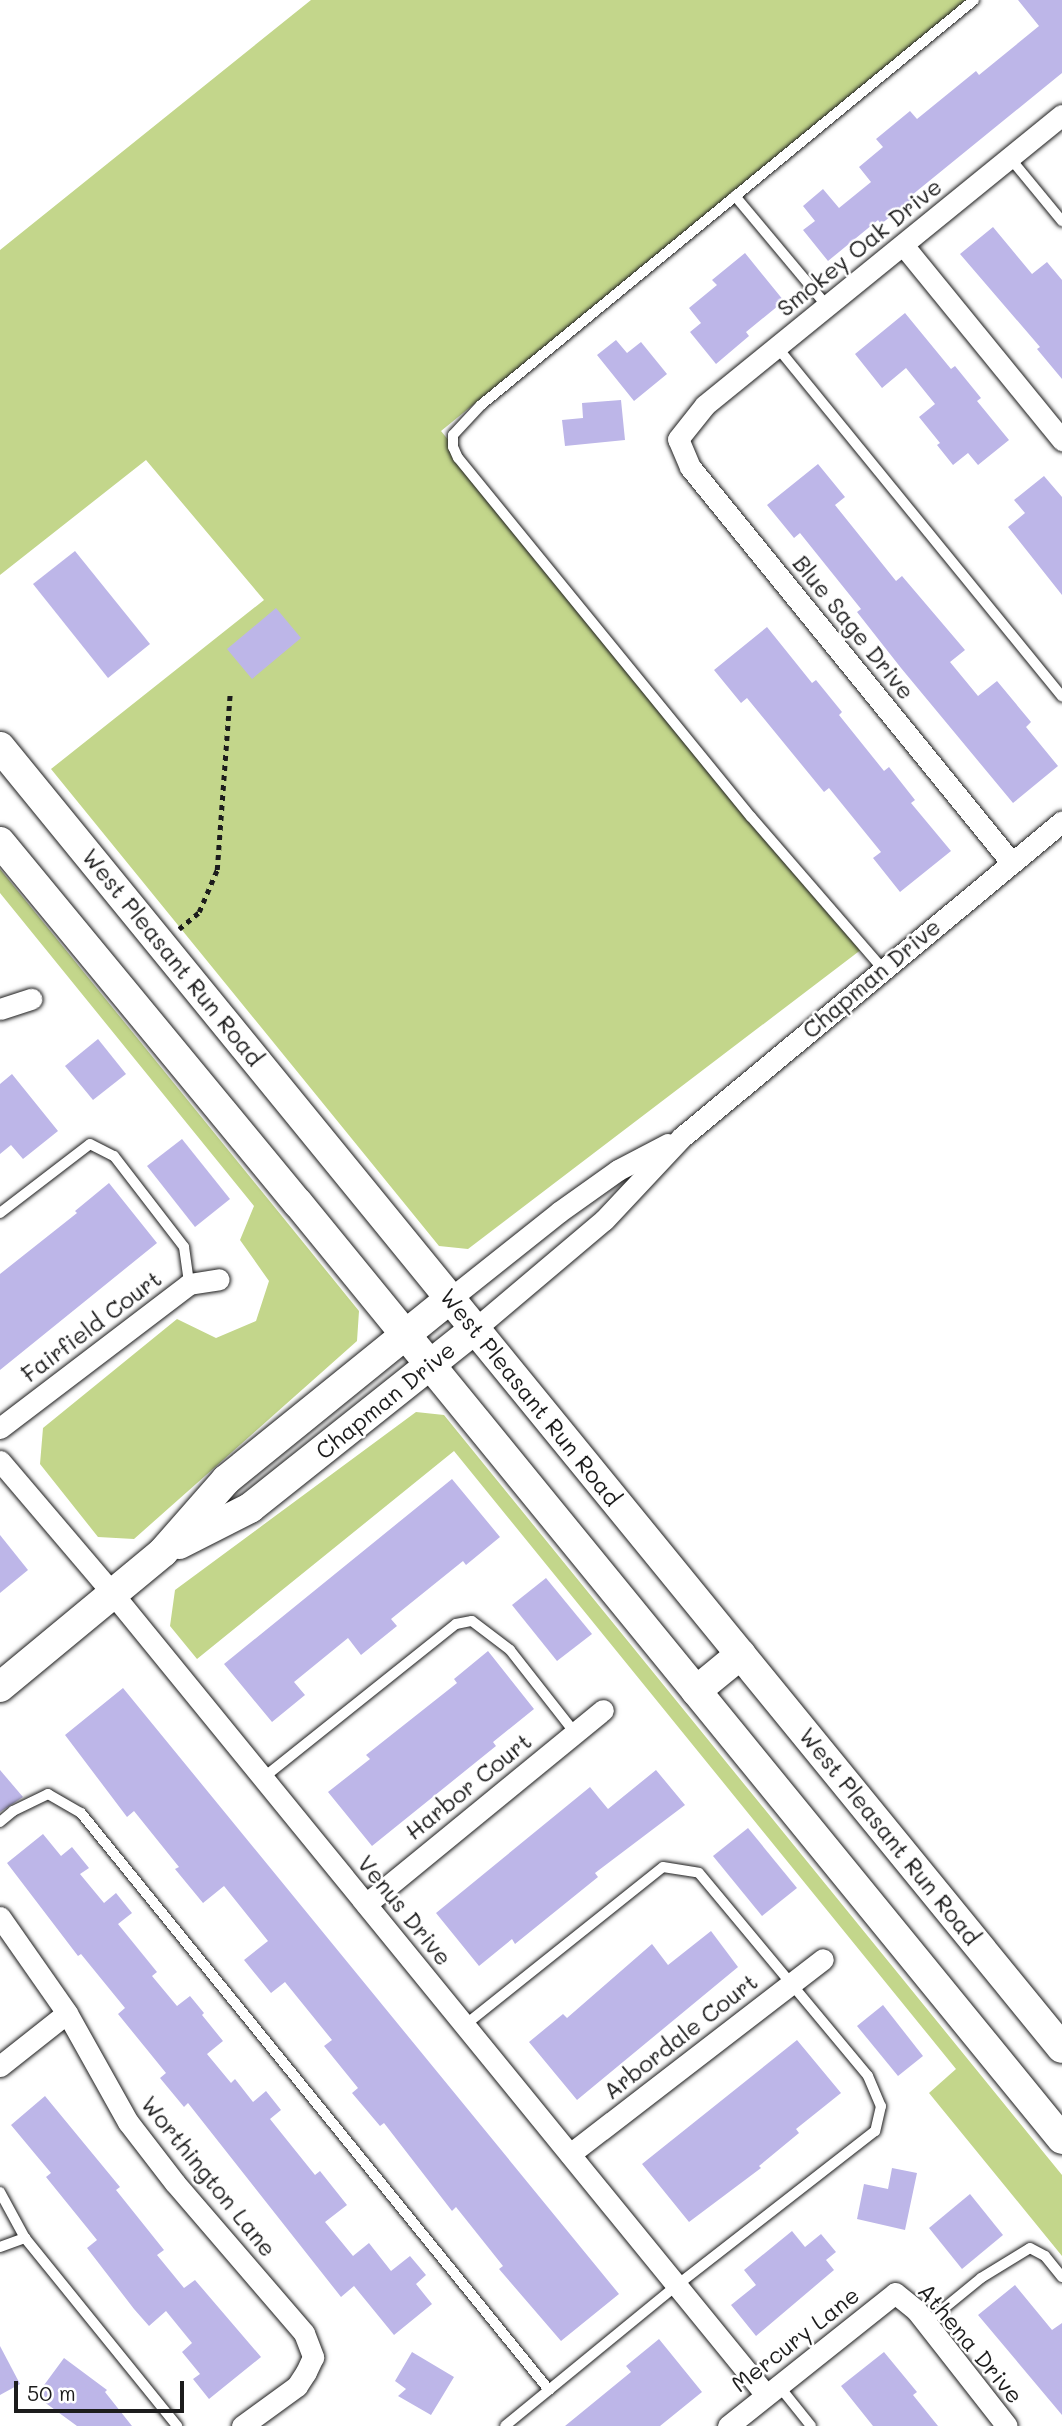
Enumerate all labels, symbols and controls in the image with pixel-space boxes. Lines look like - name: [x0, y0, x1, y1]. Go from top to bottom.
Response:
- street label: Smokey Oak Drive: [771, 172, 947, 322]
- street label: Blue Sage Drive: [788, 549, 920, 705]
- street label: West Pleasant Run Road: [77, 843, 269, 1071]
- street label: Chapman Drive: [796, 912, 946, 1044]
- street label: Fairfield Court: [16, 1264, 166, 1388]
- street label: West Pleasant Run Road: [435, 1283, 627, 1511]
- street label: Chapman Drive: [310, 1335, 460, 1465]
- street label: West Pleasant Run Road: [794, 1722, 986, 1950]
- street label: Harbor Court: [400, 1727, 536, 1845]
- street label: Venus Drive: [352, 1849, 458, 1971]
- street label: Arbordale Court: [597, 1967, 763, 2105]
- street label: Worthington Lane: [136, 2090, 282, 2262]
- street label: Athena Drive: [913, 2277, 1029, 2409]
- street label: Mercury Lane: [726, 2281, 864, 2397]
- scale bar: [18, 2366, 187, 2410]
- text: 50 m: [27, 2379, 76, 2406]

